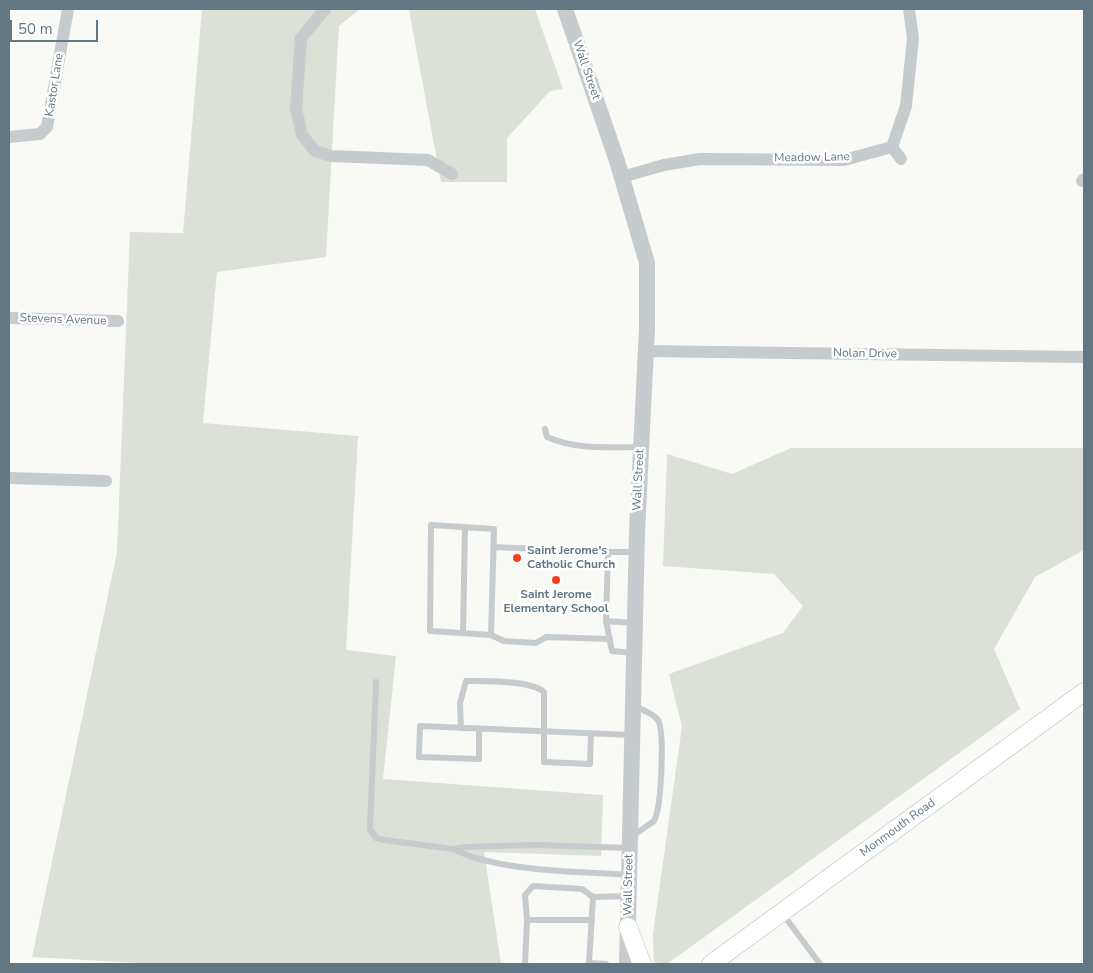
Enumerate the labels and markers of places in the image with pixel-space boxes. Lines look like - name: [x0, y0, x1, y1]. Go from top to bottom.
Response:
- place label: Saint Jerome's Catholic Church: [527, 544, 615, 572]
- marker: Saint Jerome's Catholic Church: [511, 552, 523, 564]
- marker: Saint Jerome Elementary School: [550, 574, 562, 586]
- place label: Saint Jerome Elementary School: [503, 588, 609, 616]

